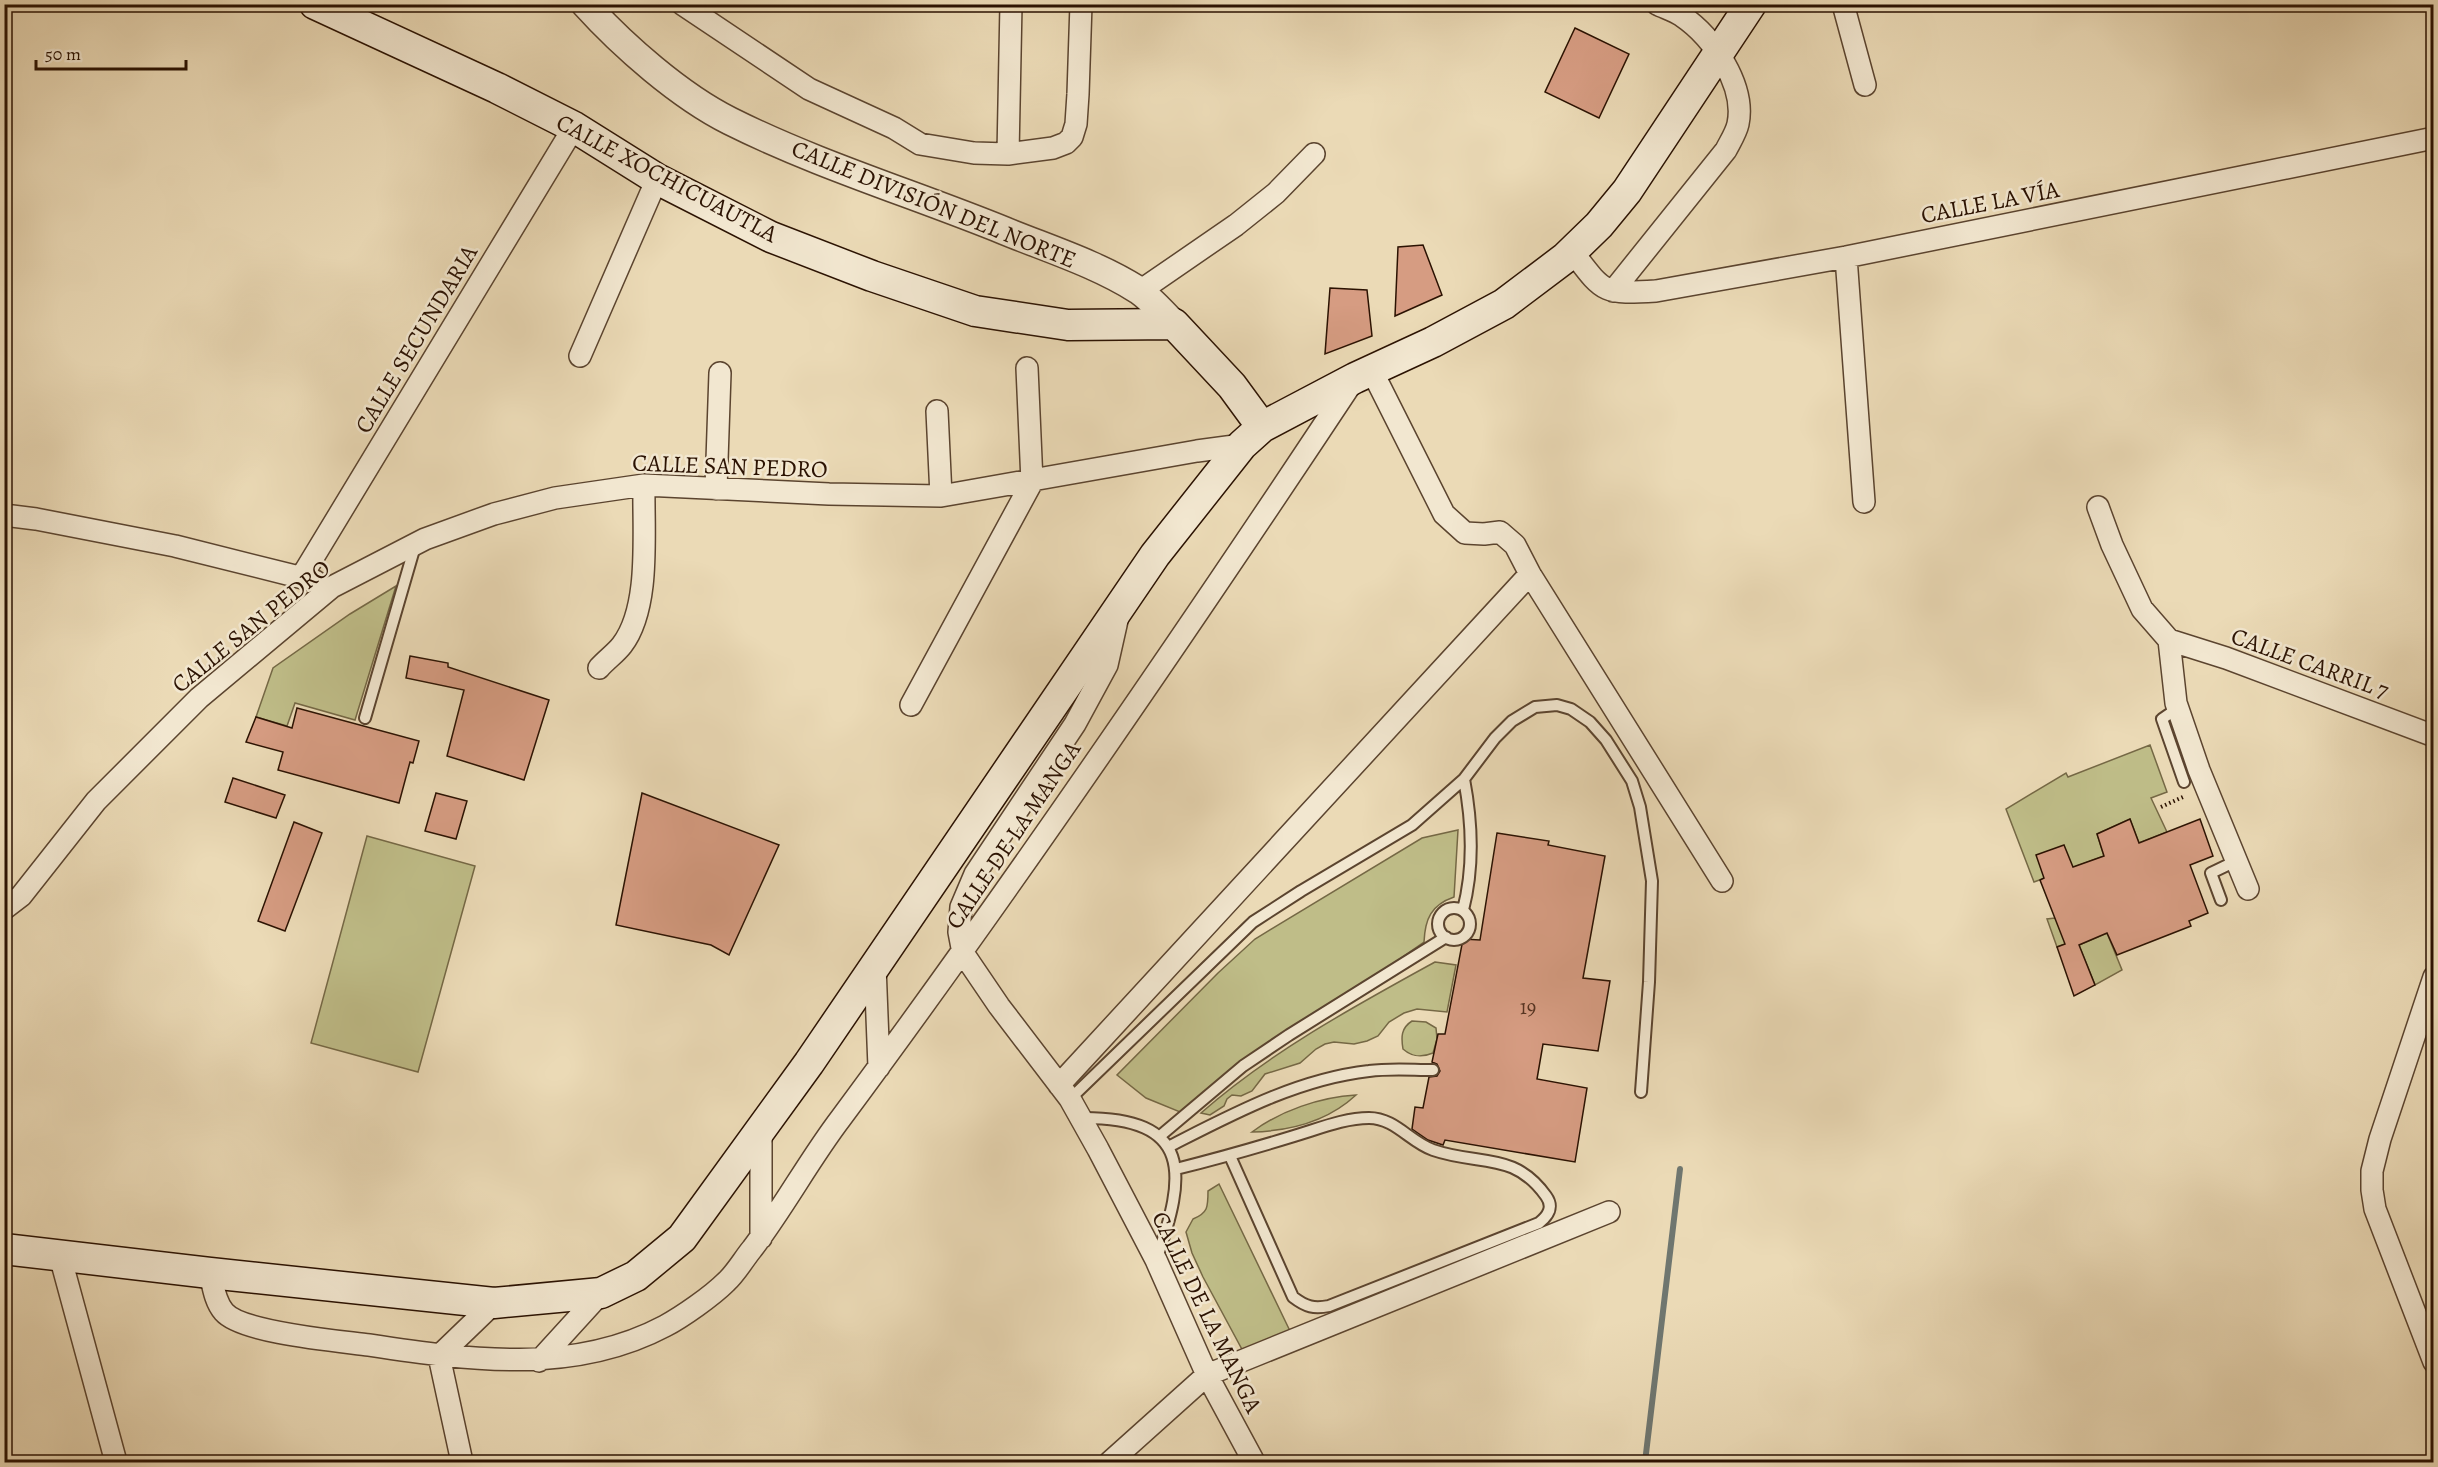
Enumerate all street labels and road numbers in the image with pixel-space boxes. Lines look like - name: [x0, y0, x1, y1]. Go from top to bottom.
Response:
- street label: CALLE XOCHICUAUTLA: [551, 106, 784, 250]
- street label: CALLE DIVISIÓN DEL NORTE: [787, 132, 1081, 276]
- street label: CALLE LA VÍA: [1918, 173, 2063, 231]
- street label: CALLE SECUNDARIA: [347, 238, 485, 439]
- street label: CALLE SAN PEDRO: [632, 447, 828, 485]
- street label: CALLE SAN PEDRO: [165, 552, 337, 700]
- street label: CALLE CARRIL 7: [2227, 620, 2394, 707]
- street label: CALLE DE LA MANGA: [938, 734, 1088, 935]
- street label: CALLE DE LA MANGA: [1144, 1206, 1270, 1419]

